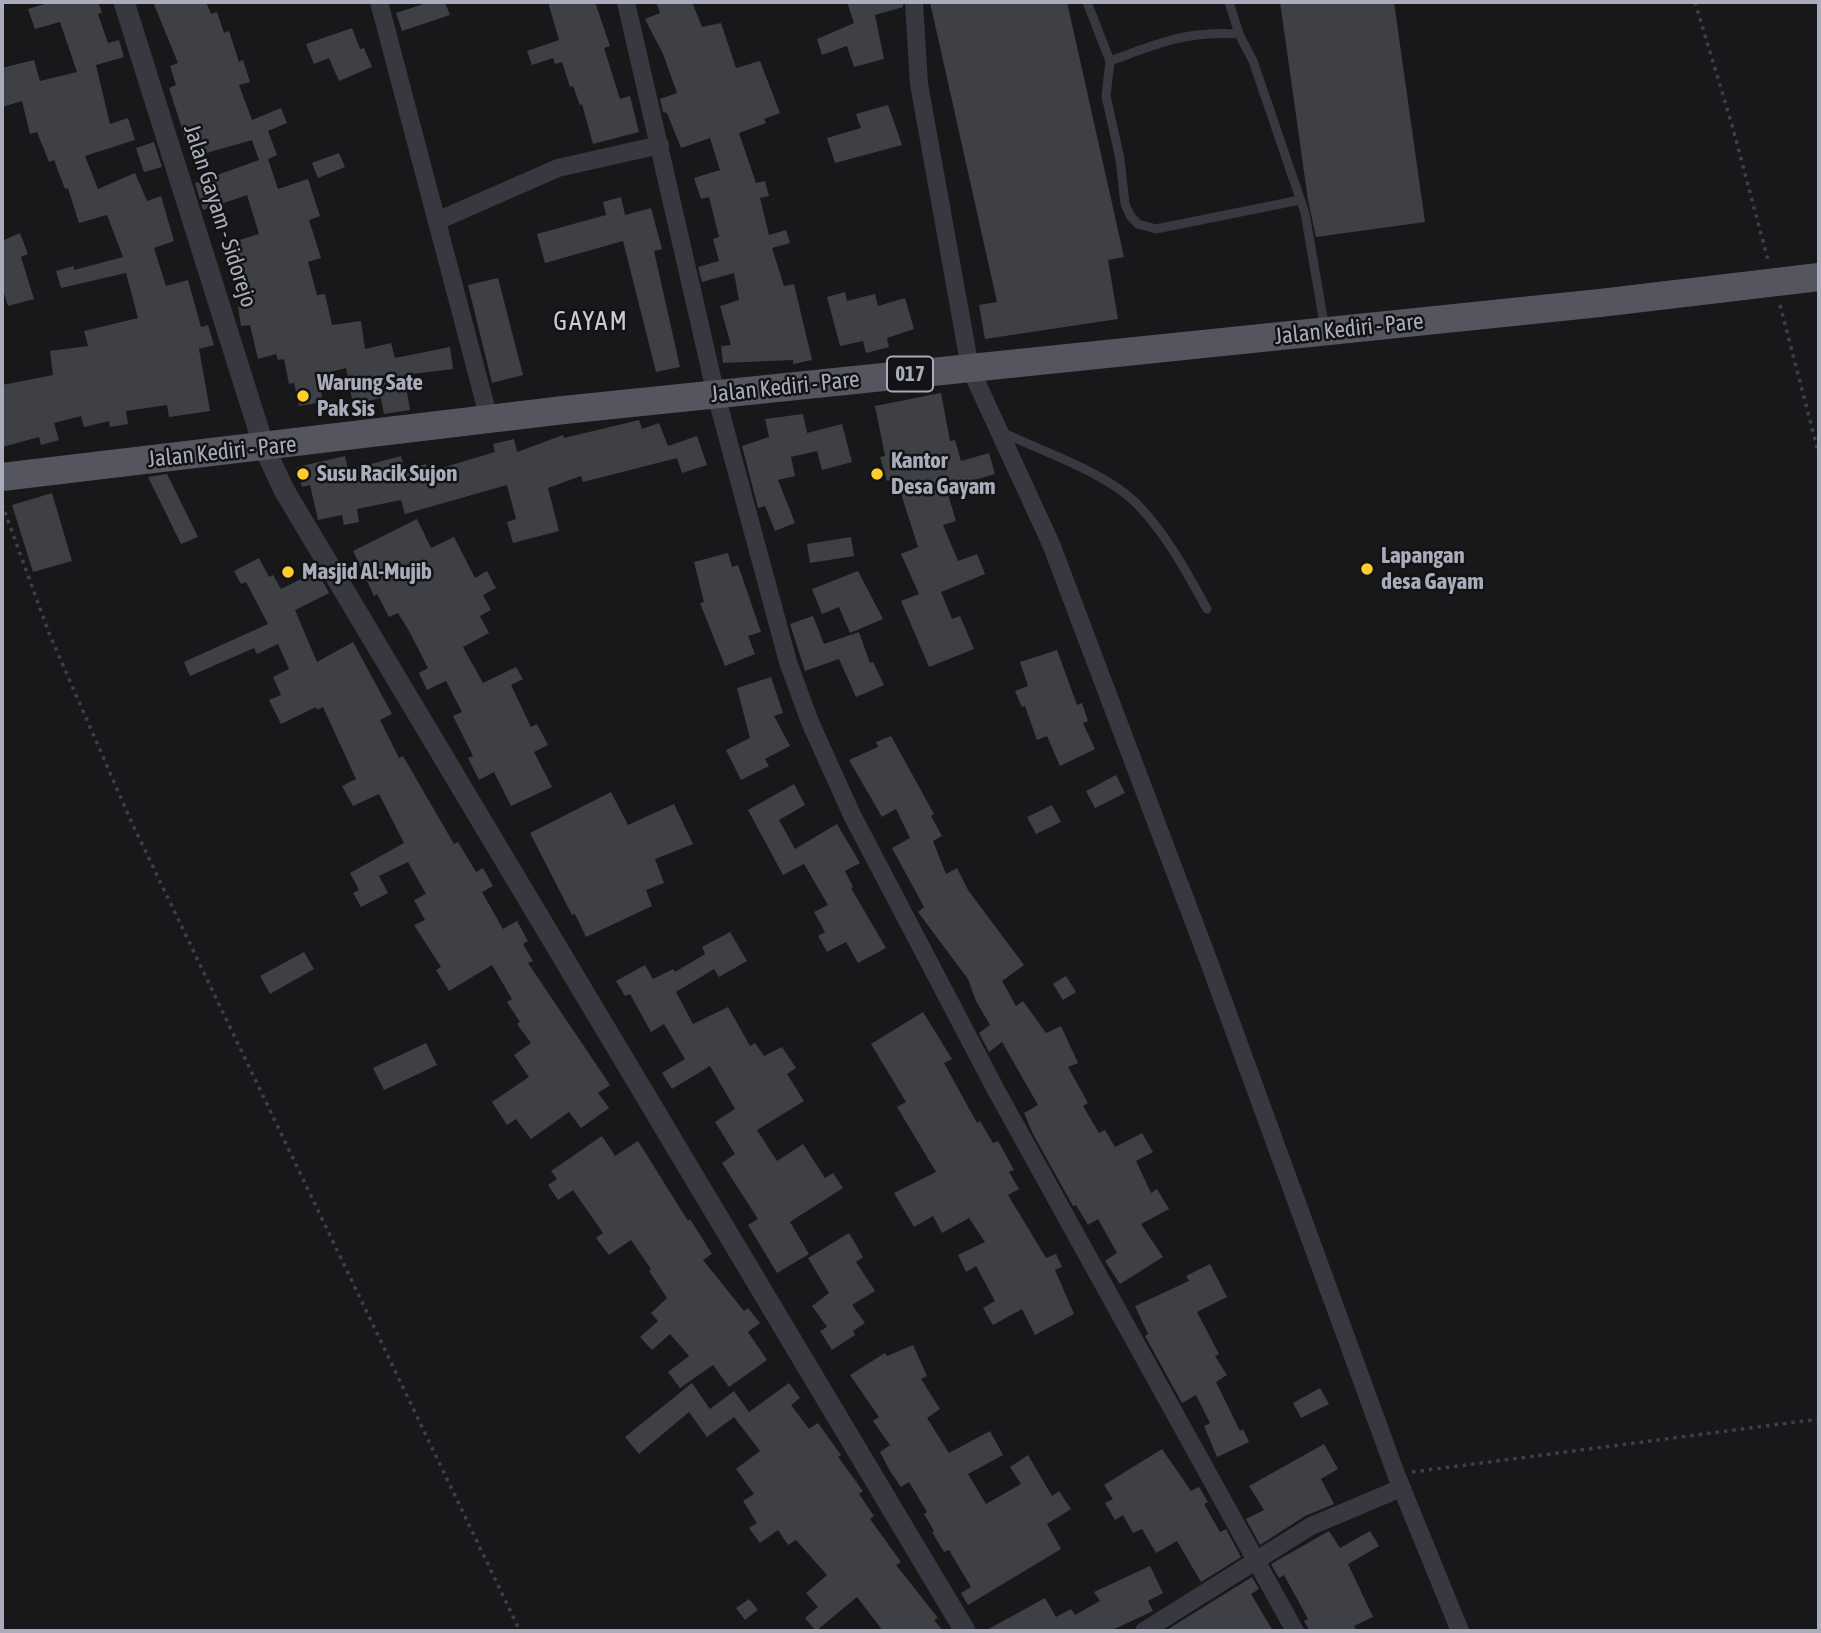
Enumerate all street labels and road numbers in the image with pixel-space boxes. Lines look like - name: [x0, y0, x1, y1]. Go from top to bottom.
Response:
- street label: Jalan Gayam - Sidorejo: [177, 121, 263, 311]
- street label: Jalan Kediri - Pare: [1273, 307, 1425, 351]
- road number: 017: [887, 356, 933, 392]
- street label: Jalan Kediri - Pare: [709, 365, 861, 409]
- street label: Jalan Kediri - Pare: [146, 430, 298, 474]

